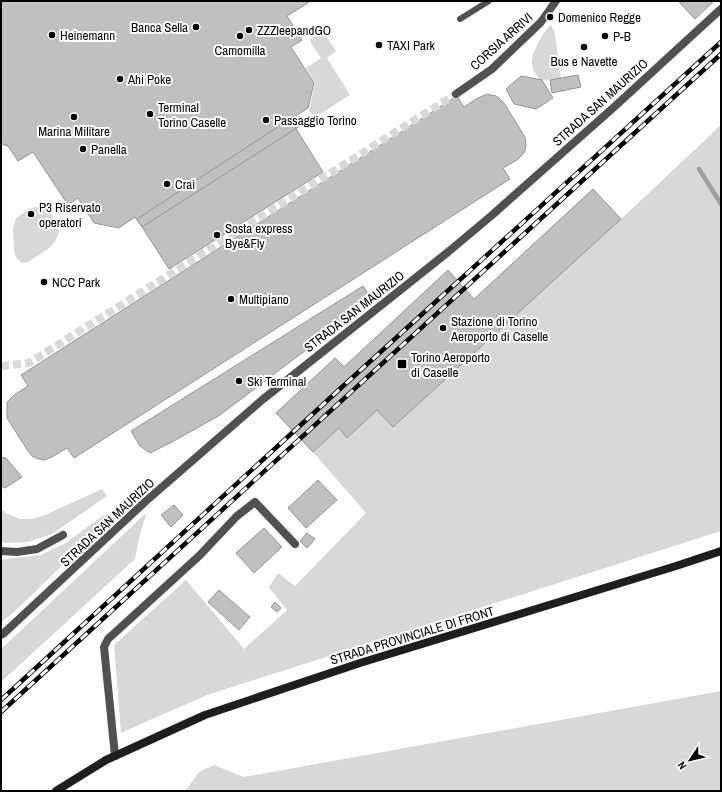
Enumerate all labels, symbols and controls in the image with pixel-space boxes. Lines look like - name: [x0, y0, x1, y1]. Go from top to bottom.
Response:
- street label: CORSIA ARRIVI: [467, 9, 536, 74]
- place label: Domenico Regge: [558, 9, 641, 26]
- marker: Domenico Regge: [545, 12, 555, 22]
- place label: Banca Sella: [131, 19, 188, 36]
- marker: Banca Sella: [191, 22, 201, 32]
- place label: ZZZleepandGO: [257, 22, 331, 39]
- marker: ZZZleepandGO: [244, 25, 254, 35]
- place label: Heinemann: [60, 27, 115, 44]
- place label: P-B: [613, 28, 631, 45]
- marker: Heinemann: [47, 30, 57, 40]
- marker: Camomilla: [235, 31, 245, 41]
- marker: P-B: [600, 31, 610, 41]
- place label: TAXI Park: [387, 37, 435, 54]
- marker: TAXI Park: [374, 40, 384, 50]
- place label: Camomilla: [215, 42, 266, 59]
- marker: Bus e Navette: [579, 42, 589, 52]
- place label: Bus e Navette: [551, 53, 618, 70]
- street label: STRADA SAN MAURIZIO: [549, 55, 652, 150]
- place label: Ahi Poke: [127, 71, 171, 88]
- marker: Ahi Poke: [115, 74, 125, 84]
- place label: Terminal Torino Caselle: [158, 99, 226, 131]
- marker: Terminal Torino Caselle: [145, 109, 155, 119]
- marker: Marina Militare: [69, 112, 79, 122]
- place label: Passaggio Torino: [274, 112, 357, 129]
- marker: Passaggio Torino: [261, 115, 271, 125]
- place label: Marina Militare: [38, 123, 110, 140]
- place label: Panella: [91, 141, 127, 158]
- marker: Panella: [78, 144, 88, 154]
- place label: Crai: [175, 176, 195, 193]
- marker: Crai: [162, 179, 172, 189]
- place label: P3 Riservato operatori: [39, 199, 101, 231]
- marker: P3 Riservato operatori: [26, 209, 36, 219]
- place label: Sosta express Bye&Fly: [225, 220, 293, 252]
- marker: Sosta express Bye&Fly: [212, 230, 222, 240]
- street label: STRADA SAN MAURIZIO: [301, 267, 408, 356]
- place label: NCC Park: [52, 274, 101, 291]
- marker: NCC Park: [39, 277, 49, 287]
- place label: Multipiano: [239, 291, 289, 308]
- marker: Multipiano: [226, 294, 236, 304]
- place label: Stazione di Torino Aeroporto di Caselle: [450, 313, 548, 345]
- marker: Stazione di Torino Aeroporto di Caselle: [438, 323, 448, 333]
- place label: Torino Aeroporto di Caselle: [411, 349, 490, 381]
- marker: Torino Aeroporto di Caselle: [396, 358, 408, 370]
- place label: Ski Terminal: [247, 373, 306, 390]
- marker: Ski Terminal: [234, 376, 244, 386]
- street label: STRADA SAN MAURIZIO: [57, 474, 158, 570]
- street label: STRADA PROVINCIALE DI FRONT: [328, 602, 497, 669]
- north arrow: [670, 740, 710, 780]
- text: N: [674, 759, 689, 772]

